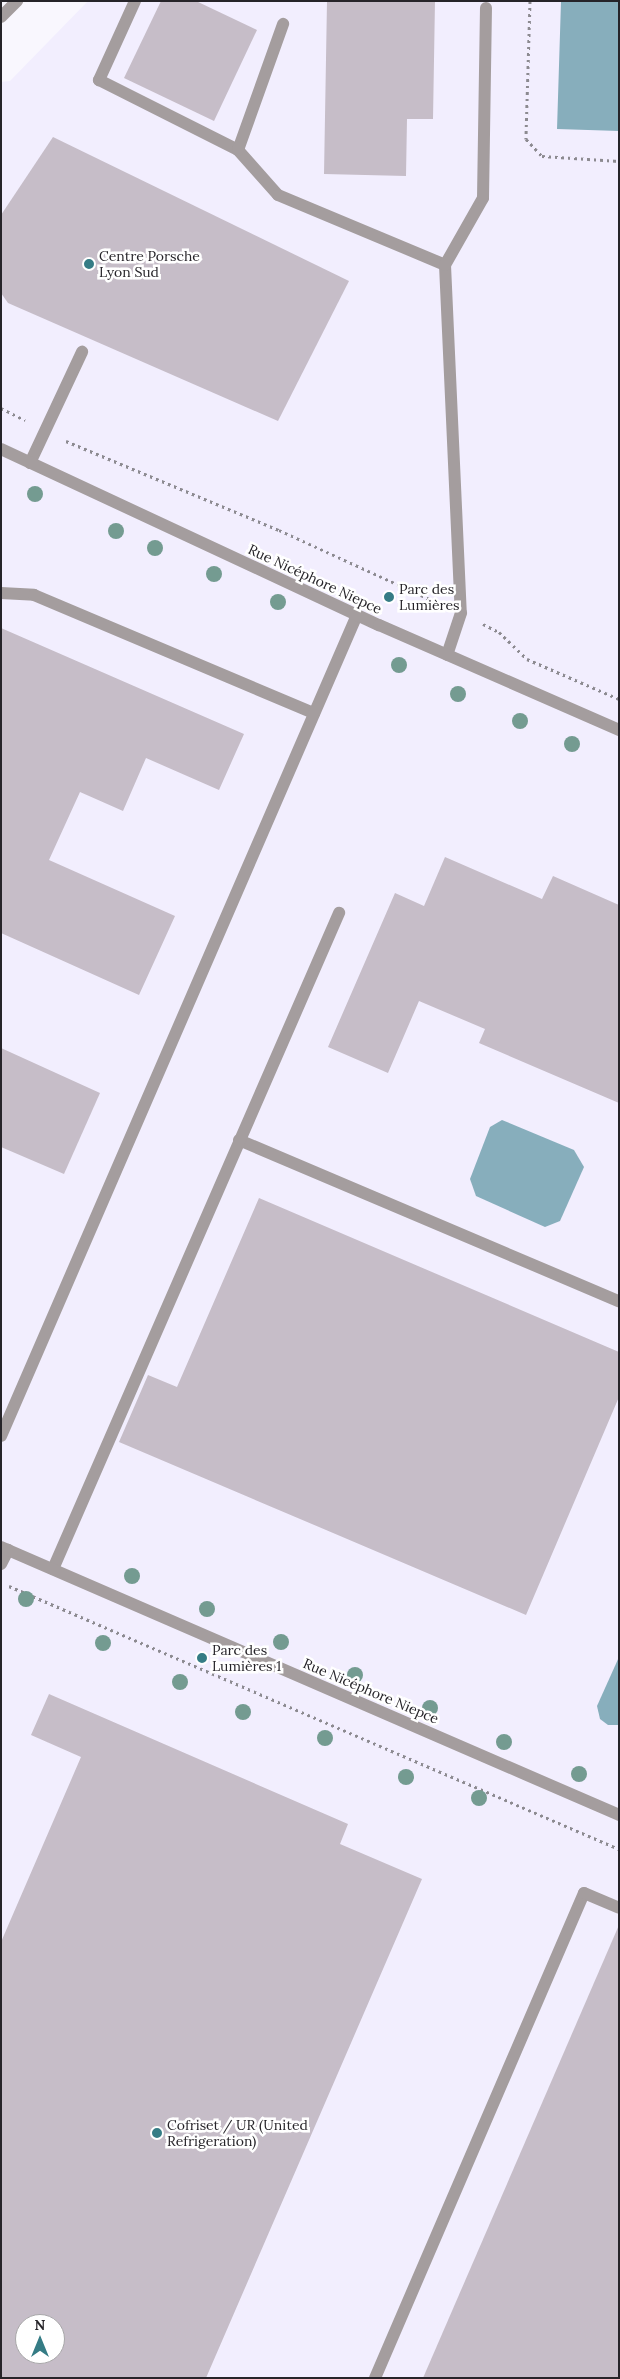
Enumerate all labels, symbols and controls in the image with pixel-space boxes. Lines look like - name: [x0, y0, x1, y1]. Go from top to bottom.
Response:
- place label: Centre Porsche Lyon Sud: [99, 248, 200, 280]
- marker: Centre Porsche Lyon Sud: [83, 258, 95, 270]
- street label: Rue Nicéphore Niepce: [245, 541, 385, 617]
- place label: Parc des Lumières: [399, 581, 460, 614]
- marker: Parc des Lumières: [383, 591, 395, 603]
- place label: Parc des Lumières 1: [212, 1642, 281, 1674]
- marker: Parc des Lumières 1: [196, 1652, 208, 1664]
- street label: Rue Nicéphore Niepce: [301, 1655, 441, 1727]
- place label: Cofriset / UR (United Refrigeration): [167, 2117, 308, 2150]
- marker: Cofriset / UR (United Refrigeration): [151, 2127, 163, 2139]
- north arrow: [15, 2314, 65, 2364]
- text: N: [35, 2316, 45, 2334]

